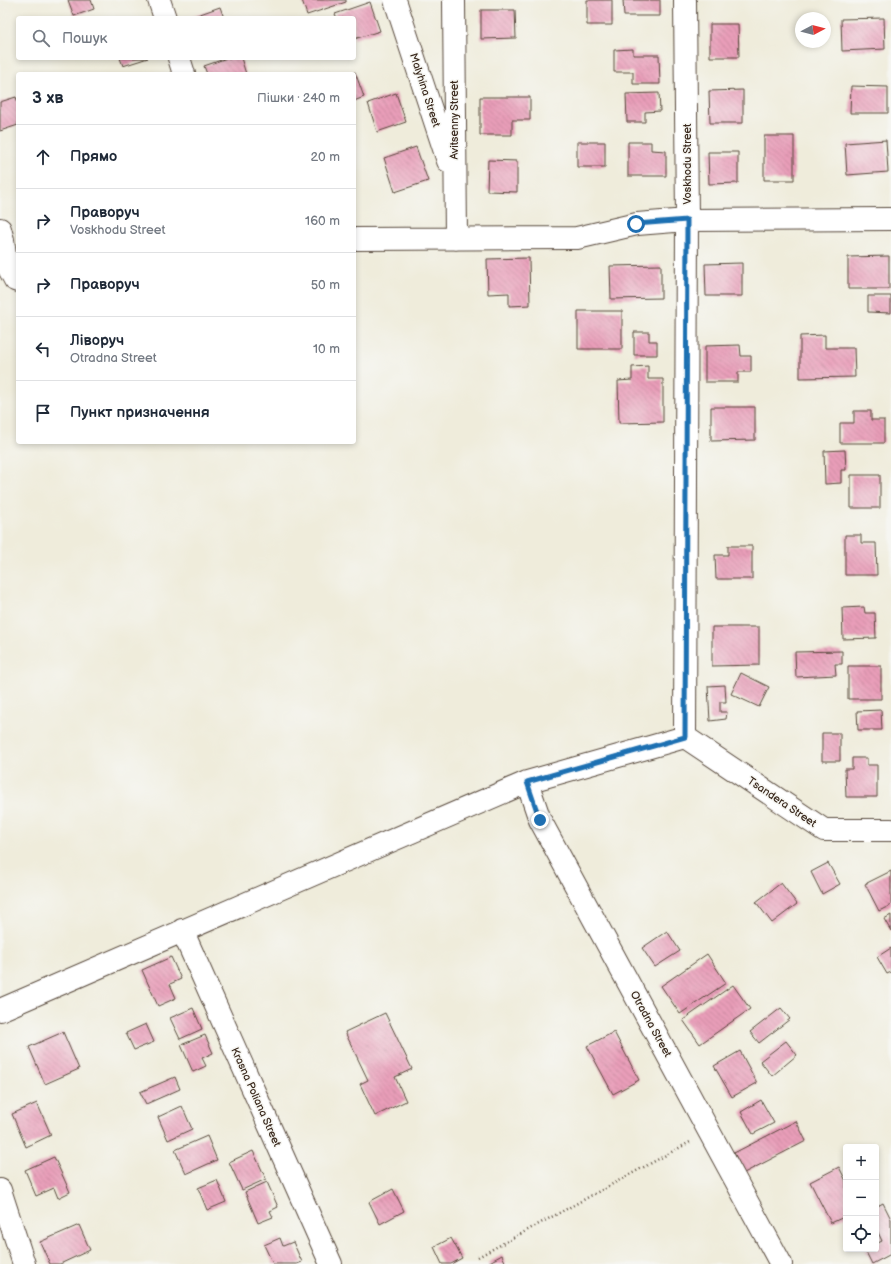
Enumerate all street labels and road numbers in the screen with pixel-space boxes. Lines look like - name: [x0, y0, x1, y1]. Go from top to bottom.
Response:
- street label: Malyhina Street: [407, 51, 443, 129]
- street label: Avitsenny Street: [448, 80, 461, 160]
- street label: Voskhodu Street: [681, 123, 694, 204]
- street label: Tsandera Street: [745, 774, 819, 830]
- street label: Otradna Street: [628, 989, 675, 1060]
- street label: Krasna Poliana Street: [228, 1045, 284, 1149]

